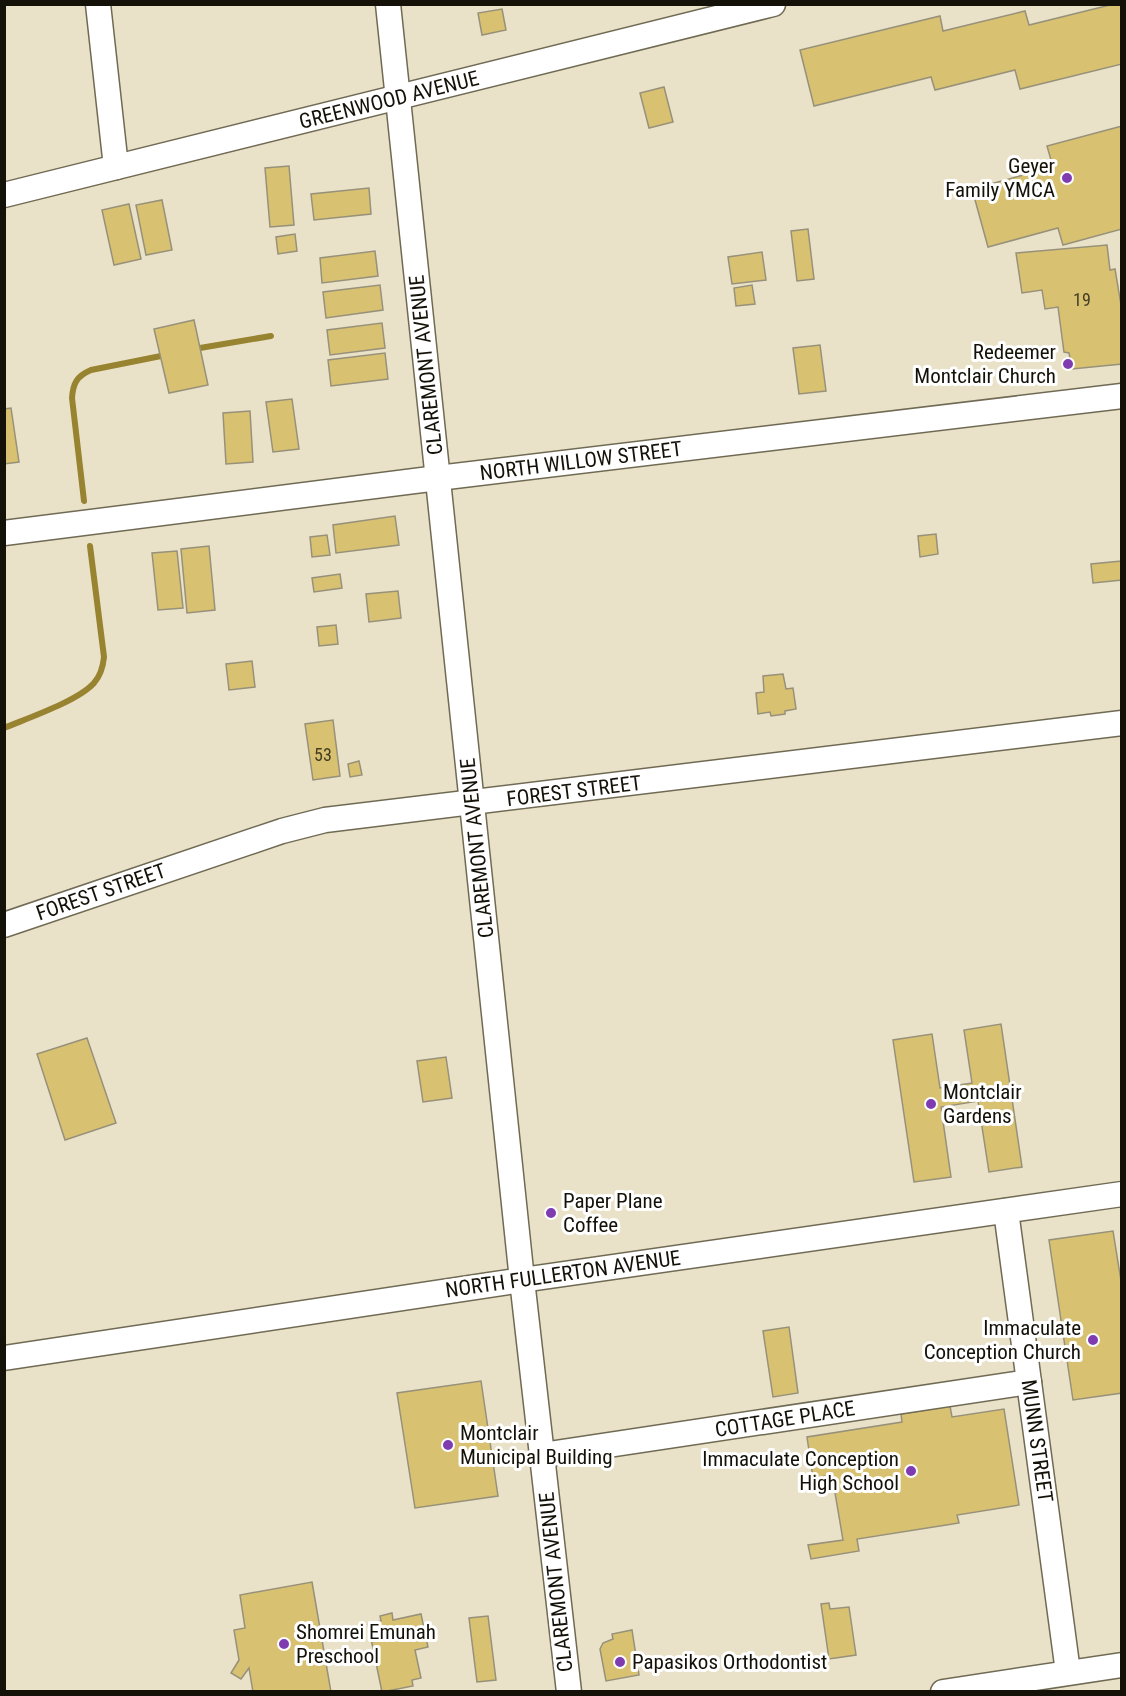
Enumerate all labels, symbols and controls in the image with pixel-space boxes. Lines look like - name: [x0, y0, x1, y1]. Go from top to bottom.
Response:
- street label: GREENWOOD AVENUE: [297, 66, 481, 134]
- place label: Geyer Family YMCA: [945, 154, 1055, 202]
- marker: Geyer Family YMCA: [1060, 171, 1074, 185]
- street label: CLAREMONT AVENUE: [405, 274, 447, 456]
- house number: 19: [1073, 289, 1091, 310]
- place label: Redeemer Montclair Church: [914, 340, 1056, 388]
- marker: Redeemer Montclair Church: [1061, 357, 1075, 371]
- street label: NORTH WILLOW STREET: [478, 437, 684, 485]
- house number: 53: [314, 744, 332, 765]
- street label: CLAREMONT AVENUE: [456, 757, 498, 939]
- street label: FOREST STREET: [505, 771, 643, 811]
- street label: FOREST STREET: [33, 859, 169, 925]
- place label: Montclair Gardens: [943, 1080, 1022, 1128]
- marker: Montclair Gardens: [924, 1097, 938, 1111]
- place label: Paper Plane Coffee: [563, 1189, 663, 1237]
- marker: Paper Plane Coffee: [544, 1206, 558, 1220]
- street label: NORTH FULLERTON AVENUE: [444, 1246, 682, 1302]
- place label: Immaculate Conception Church: [924, 1316, 1081, 1364]
- marker: Immaculate Conception Church: [1086, 1333, 1100, 1347]
- street label: MUNN STREET: [1017, 1378, 1057, 1504]
- street label: COTTAGE PLACE: [713, 1396, 857, 1442]
- place label: Montclair Municipal Building: [460, 1421, 613, 1469]
- marker: Montclair Municipal Building: [441, 1438, 455, 1452]
- place label: Immaculate Conception High School: [702, 1447, 899, 1495]
- marker: Immaculate Conception High School: [904, 1464, 918, 1478]
- street label: CLAREMONT AVENUE: [535, 1491, 577, 1673]
- place label: Shomrei Emunah Preschool: [296, 1620, 436, 1668]
- marker: Shomrei Emunah Preschool: [277, 1637, 291, 1651]
- place label: Papasikos Orthodontist: [632, 1650, 827, 1674]
- marker: Papasikos Orthodontist: [613, 1655, 627, 1669]

